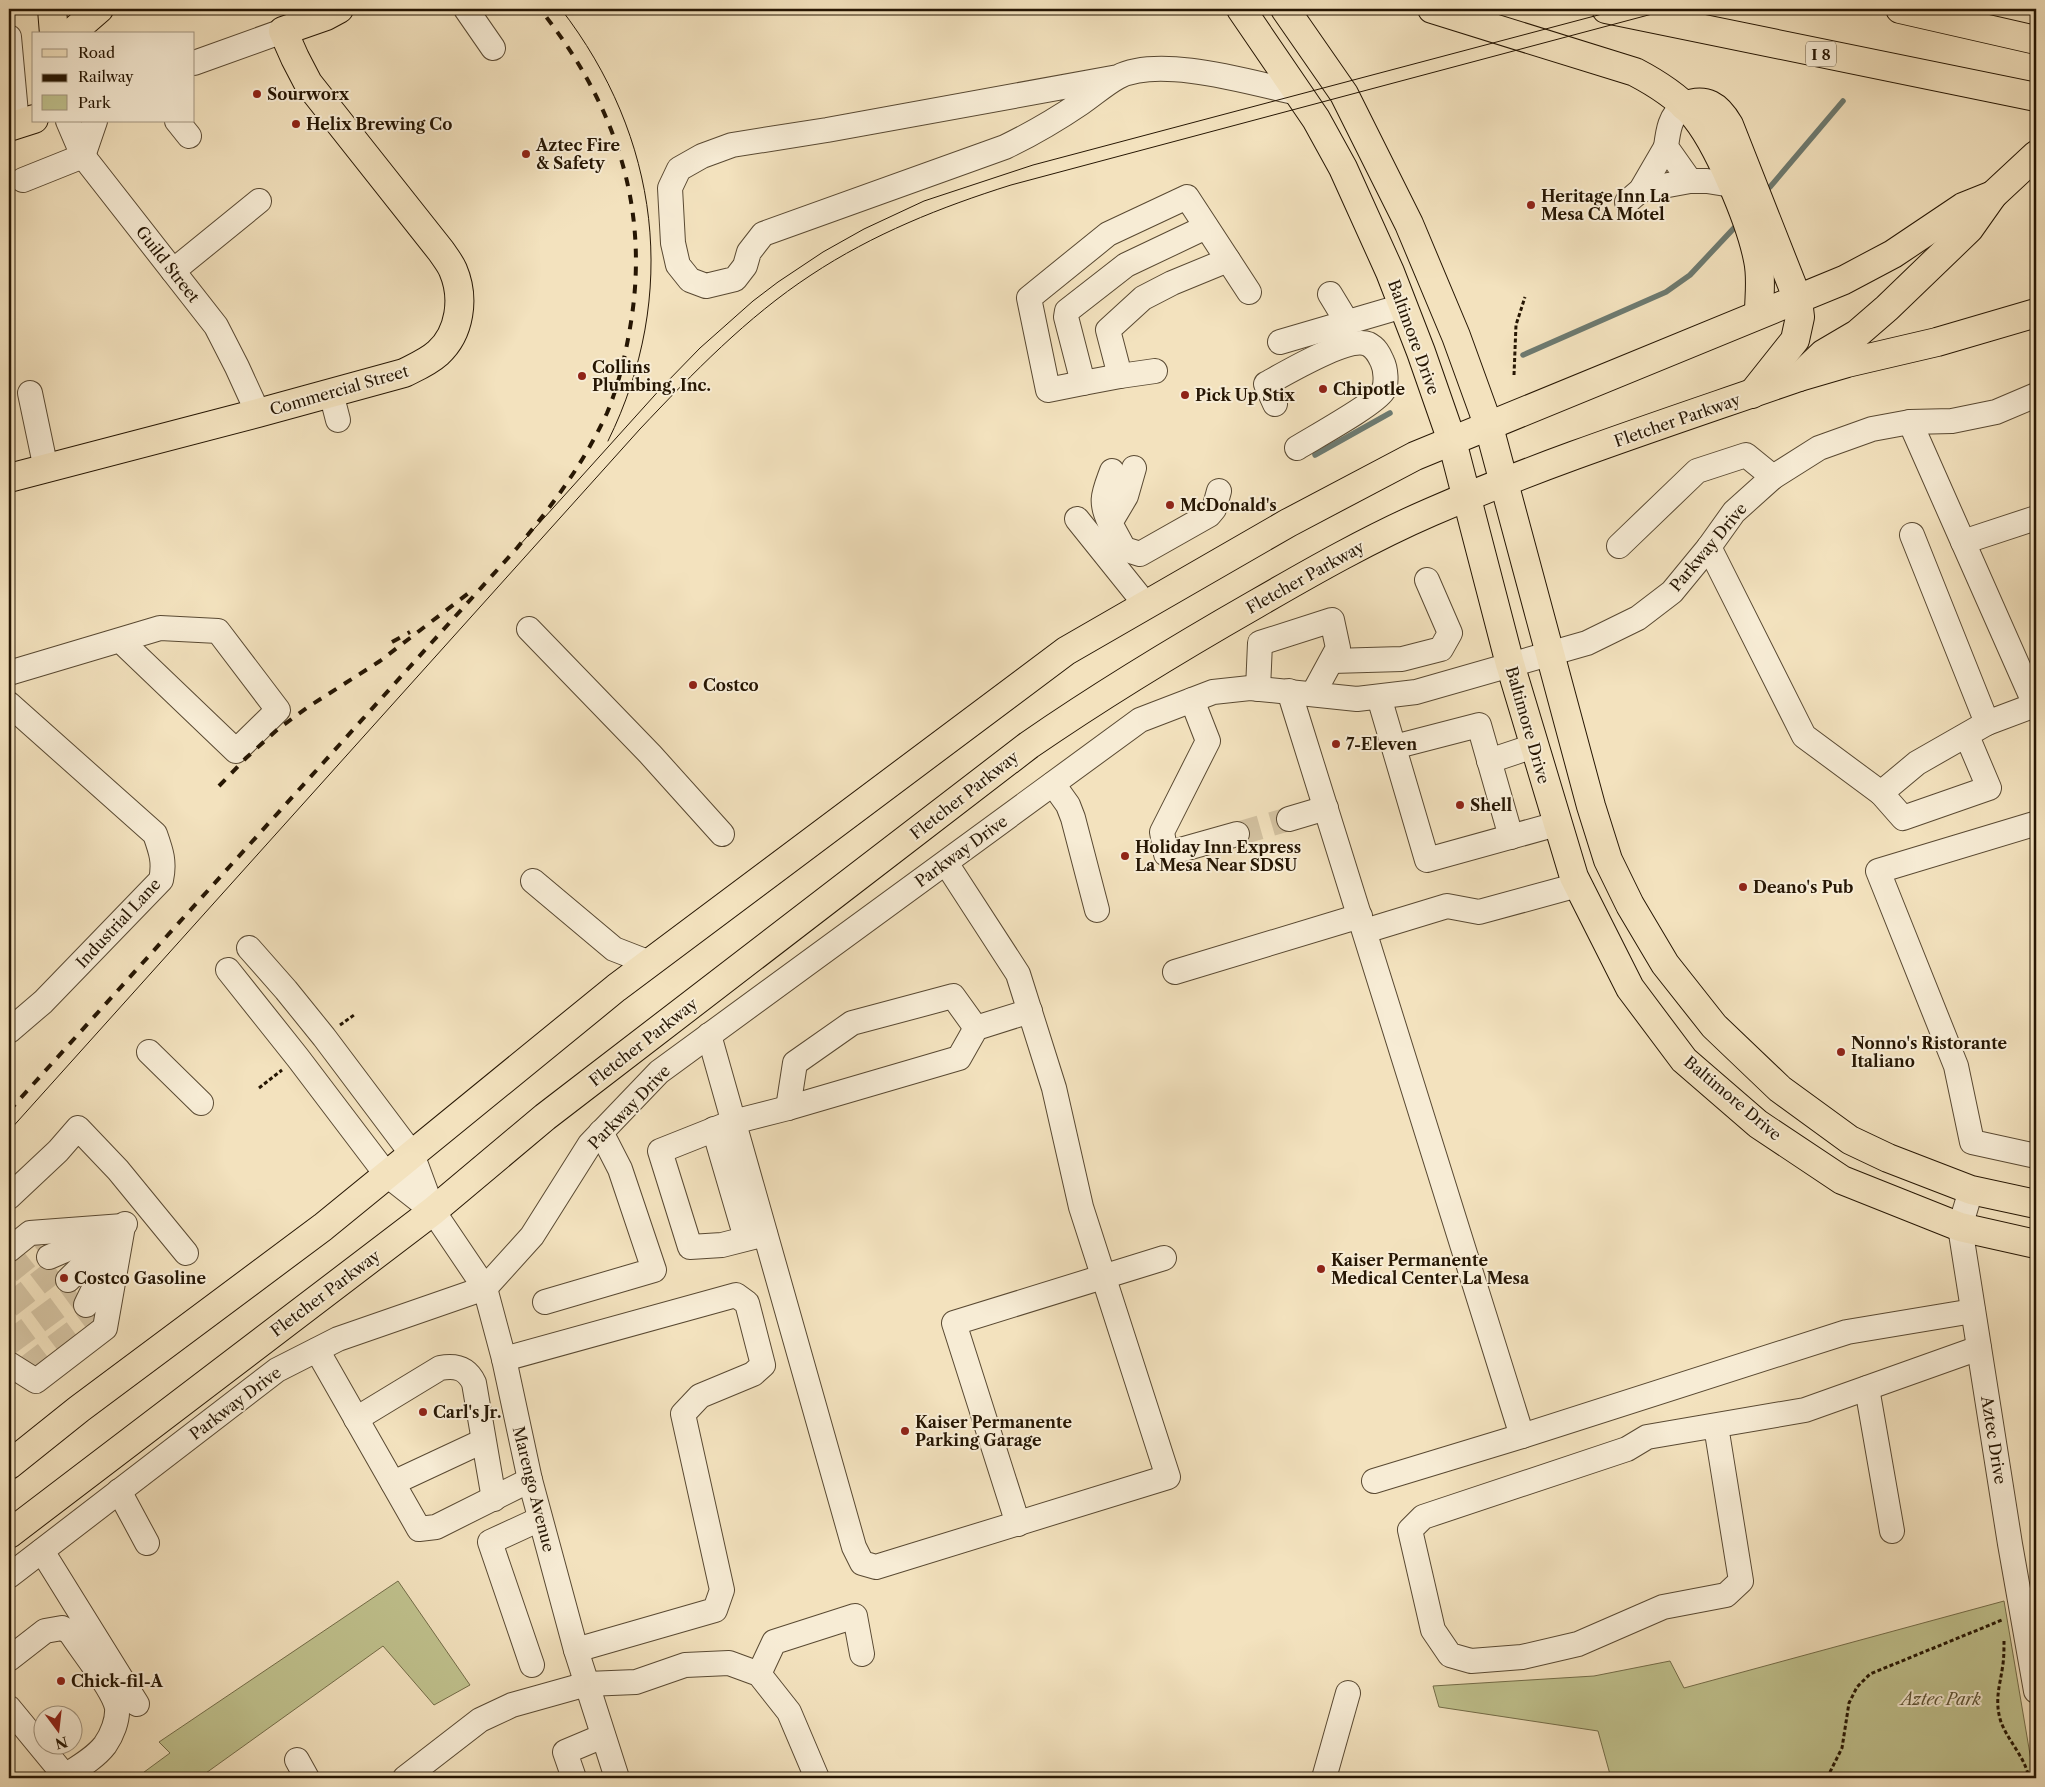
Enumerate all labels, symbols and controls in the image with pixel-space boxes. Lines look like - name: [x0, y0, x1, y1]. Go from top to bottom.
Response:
- legend: [32, 32, 195, 122]
- road number: I 8: [1806, 42, 1836, 66]
- text: Road: [78, 43, 115, 62]
- text: Railway: [78, 67, 134, 86]
- place label: Sourworx: [267, 84, 350, 104]
- marker: Sourworx: [251, 88, 263, 100]
- text: Park: [78, 93, 112, 112]
- place label: Helix Brewing Co: [306, 114, 452, 134]
- marker: Helix Brewing Co: [290, 118, 302, 130]
- place label: Aztec Fire & Safety: [535, 135, 620, 173]
- marker: Aztec Fire & Safety: [520, 148, 532, 160]
- place label: Heritage Inn La Mesa CA Motel: [1541, 186, 1670, 224]
- marker: Heritage Inn La Mesa CA Motel: [1525, 199, 1537, 211]
- street label: Guild Street: [132, 222, 204, 307]
- street label: Baltimore Drive: [1384, 277, 1444, 397]
- place label: Collins Plumbing, Inc.: [592, 357, 711, 395]
- street label: Commercial Street: [267, 361, 411, 419]
- marker: Collins Plumbing, Inc.: [576, 370, 588, 382]
- place label: Chipotle: [1333, 379, 1406, 399]
- marker: Chipotle: [1317, 383, 1329, 395]
- place label: Pick Up Stix: [1195, 385, 1296, 405]
- marker: Pick Up Stix: [1179, 389, 1191, 401]
- street label: Fletcher Parkway: [1611, 389, 1744, 451]
- place label: McDonald's: [1180, 495, 1277, 515]
- marker: McDonald's: [1164, 499, 1176, 511]
- street label: Parkway Drive: [1665, 499, 1751, 595]
- street label: Fletcher Parkway: [1242, 536, 1368, 618]
- street label: Baltimore Drive: [1502, 664, 1554, 786]
- place label: Costco: [703, 675, 759, 695]
- marker: Costco: [687, 679, 699, 691]
- place label: 7-Eleven: [1346, 734, 1417, 754]
- marker: 7-Eleven: [1330, 738, 1342, 750]
- street label: Fletcher Parkway: [906, 746, 1023, 843]
- place label: Shell: [1470, 795, 1512, 815]
- marker: Shell: [1454, 799, 1466, 811]
- street label: Parkway Drive: [911, 811, 1011, 891]
- place label: Holiday Inn Express La Mesa Near SDSU: [1135, 837, 1301, 875]
- marker: Holiday Inn Express La Mesa Near SDSU: [1119, 850, 1131, 862]
- street label: Industrial Lane: [71, 874, 165, 972]
- place label: Deano's Pub: [1753, 877, 1853, 897]
- marker: Deano's Pub: [1737, 881, 1749, 893]
- street label: Fletcher Parkway: [585, 993, 702, 1090]
- place label: Nonno's Ristorante Italiano: [1851, 1033, 2008, 1071]
- marker: Nonno's Ristorante Italiano: [1835, 1046, 1847, 1058]
- street label: Baltimore Drive: [1680, 1051, 1786, 1145]
- street label: Parkway Drive: [584, 1061, 674, 1153]
- street label: Fletcher Parkway: [266, 1245, 385, 1341]
- place label: Kaiser Permanente Medical Center La Mesa: [1331, 1250, 1530, 1288]
- marker: Kaiser Permanente Medical Center La Mesa: [1315, 1263, 1327, 1275]
- place label: Costco Gasoline: [74, 1268, 207, 1288]
- marker: Costco Gasoline: [58, 1272, 70, 1284]
- street label: Parkway Drive: [185, 1362, 285, 1444]
- street label: Aztec Drive: [1977, 1394, 2011, 1486]
- place label: Carl's Jr.: [433, 1402, 502, 1422]
- marker: Carl's Jr.: [417, 1406, 429, 1418]
- place label: Kaiser Permanente Parking Garage: [915, 1412, 1072, 1450]
- street label: Marengo Avenue: [509, 1424, 559, 1554]
- marker: Kaiser Permanente Parking Garage: [899, 1425, 911, 1437]
- place label: Chick-fil-A: [71, 1671, 163, 1691]
- marker: Chick-fil-A: [55, 1675, 67, 1687]
- park label: Aztec Park: [1898, 1689, 1982, 1709]
- north arrow: [32, 1704, 82, 1754]
- text: N: [53, 1732, 70, 1753]

